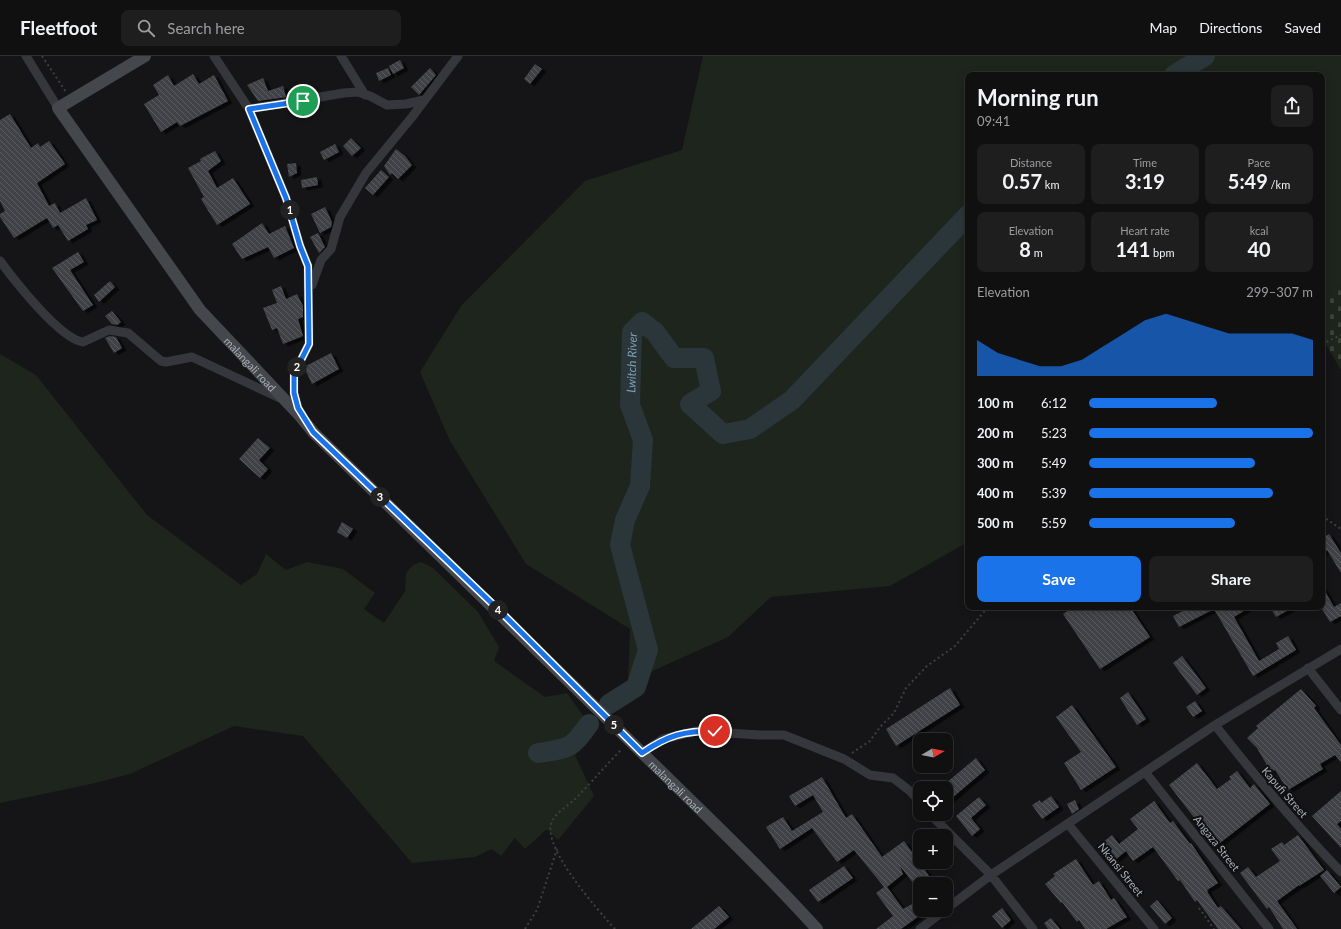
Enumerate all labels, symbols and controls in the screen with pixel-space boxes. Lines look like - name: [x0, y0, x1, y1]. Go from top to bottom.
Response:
- search box: [121, 10, 401, 46]
- text: Fleetfoot: [20, 16, 97, 39]
- icon: search: [135, 17, 157, 39]
- text: Search here: [167, 19, 245, 37]
- text: Map: [1150, 19, 1177, 36]
- text: Directions: [1199, 19, 1262, 36]
- text: Saved: [1284, 19, 1321, 36]
- pin: [286, 84, 320, 118]
- text: Morning run: [977, 84, 1099, 111]
- button: share: [1271, 85, 1313, 127]
- icon: arrive: [292, 90, 314, 112]
- text: 09:41: [977, 113, 1010, 129]
- text: Distance: [1010, 156, 1052, 169]
- text: Time: [1133, 156, 1157, 169]
- text: Pace: [1248, 156, 1270, 169]
- text: 0.57: [1002, 169, 1042, 193]
- text: 3:19: [1125, 169, 1165, 193]
- text: 5:49: [1228, 169, 1268, 193]
- text: km: [1042, 178, 1060, 191]
- text: /km: [1268, 178, 1290, 191]
- pin: 1: [280, 200, 300, 220]
- text: 1: [287, 203, 293, 216]
- text: Elevation: [1009, 224, 1053, 237]
- text: Heart rate: [1120, 224, 1170, 237]
- text: kcal: [1250, 224, 1268, 237]
- text: 8: [1019, 237, 1031, 261]
- text: 141: [1115, 237, 1150, 261]
- text: 40: [1247, 237, 1271, 261]
- text: m: [1031, 246, 1043, 259]
- text: bpm: [1150, 246, 1175, 259]
- text: Elevation: [977, 284, 1030, 300]
- text: 299–307 m: [1246, 284, 1313, 300]
- water label: Lwitch River: [623, 331, 640, 393]
- street label: malangali road: [222, 334, 279, 393]
- pin: 2: [287, 357, 307, 377]
- text: 2: [294, 360, 300, 373]
- text: 100 m: [977, 395, 1014, 411]
- text: 6:12: [1041, 395, 1067, 411]
- text: 200 m: [977, 425, 1014, 441]
- text: 5:23: [1041, 425, 1067, 441]
- text: 300 m: [977, 455, 1014, 471]
- text: 5:49: [1041, 455, 1067, 471]
- text: 400 m: [977, 485, 1014, 501]
- text: 5:39: [1041, 485, 1067, 501]
- pin: 3: [370, 487, 390, 507]
- text: 3: [377, 490, 383, 503]
- text: 500 m: [977, 515, 1014, 531]
- text: 5:59: [1041, 515, 1067, 531]
- button: Save: [977, 556, 1141, 602]
- button: Share: [1149, 556, 1313, 602]
- pin: 4: [488, 600, 508, 620]
- text: 4: [495, 603, 501, 616]
- pin: [698, 714, 732, 748]
- pin: 5: [604, 715, 624, 735]
- text: 5: [611, 718, 617, 731]
- icon: check: [704, 720, 726, 742]
- north arrow: [913, 733, 953, 773]
- map controls: [913, 733, 953, 917]
- street label: malangali road: [647, 757, 706, 815]
- street label: Kapufi Street: [1259, 764, 1311, 820]
- button: locate: [913, 781, 953, 821]
- street label: Angaza Street: [1191, 813, 1243, 873]
- button: +: [913, 829, 953, 869]
- street label: Nkansi Street: [1096, 840, 1146, 898]
- button: −: [913, 877, 953, 917]

